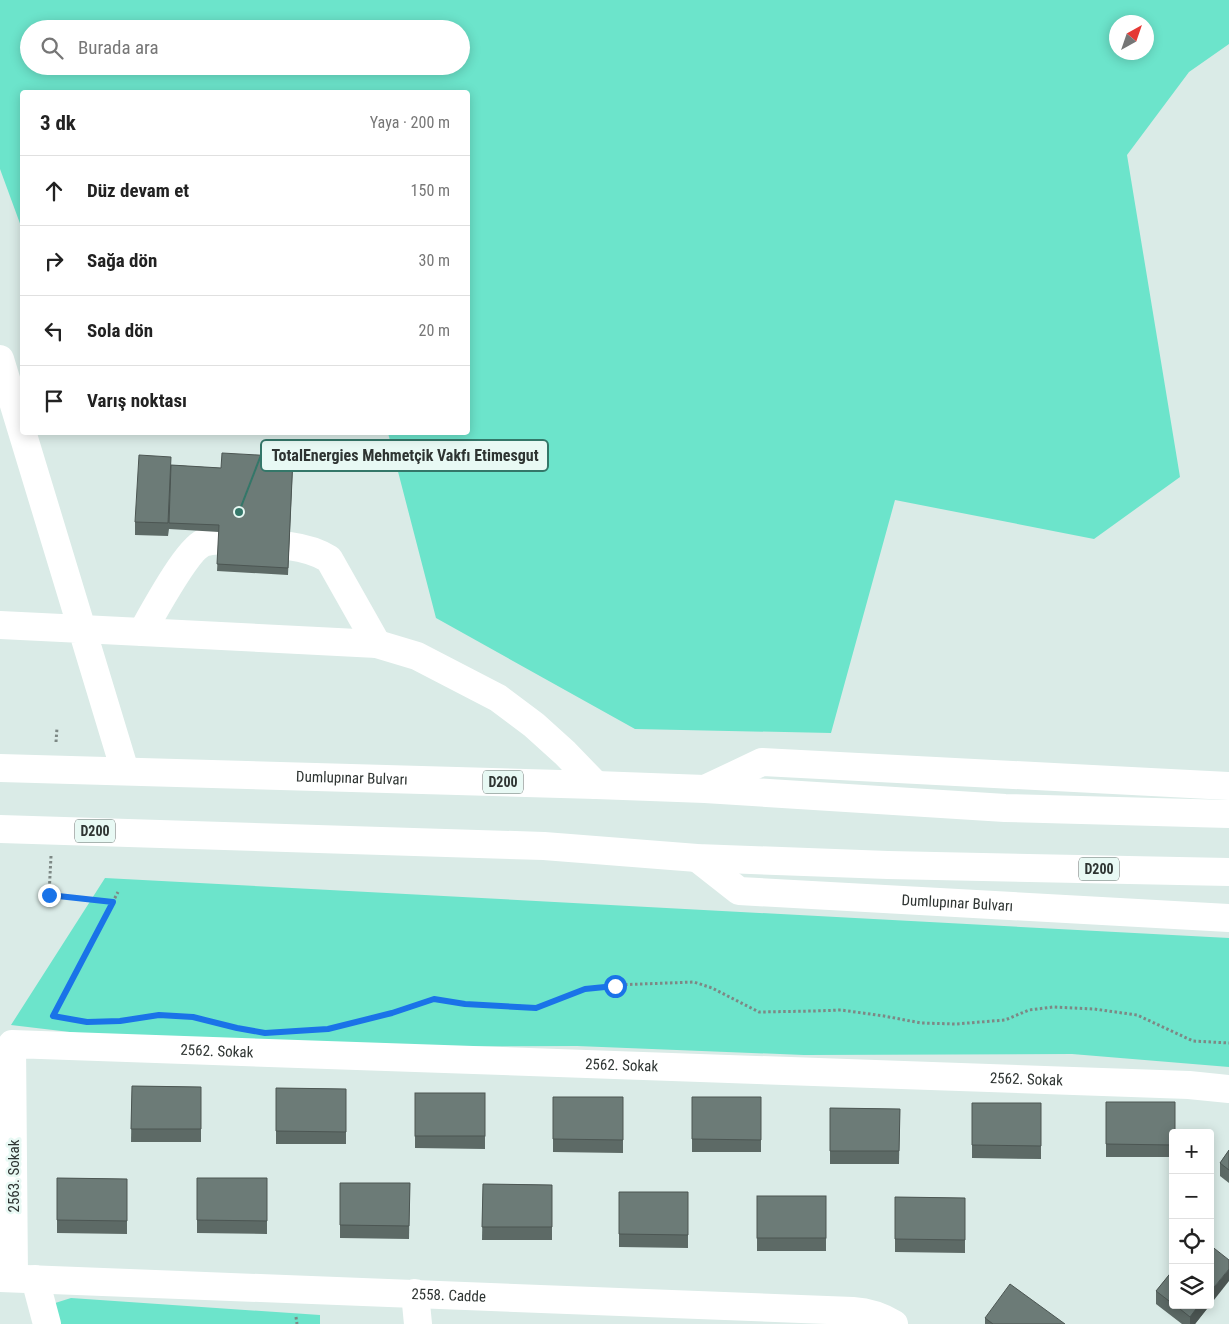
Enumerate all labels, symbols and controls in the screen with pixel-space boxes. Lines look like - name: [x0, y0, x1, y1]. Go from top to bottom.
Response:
- north arrow: [1109, 15, 1154, 60]
- search box: [20, 20, 470, 75]
- icon: search: [38, 34, 66, 62]
- text: Burada ara: [78, 36, 159, 59]
- text: 3 dk: [40, 111, 76, 135]
- text: Yaya · 200 m: [370, 113, 450, 132]
- icon: ahead: [40, 177, 68, 205]
- text: Düz devam et: [87, 179, 189, 202]
- text: 150 m: [411, 181, 450, 200]
- icon: right: [40, 247, 68, 275]
- text: Sağa dön: [87, 249, 157, 272]
- text: 30 m: [418, 251, 450, 270]
- icon: left: [40, 317, 68, 345]
- text: Sola dön: [87, 319, 153, 342]
- text: 20 m: [418, 321, 450, 340]
- icon: arrive: [40, 387, 68, 415]
- text: Varış noktası: [87, 389, 187, 412]
- callout: TotalEnergies Mehmetçik Vakfı Etimesgut: [261, 440, 548, 471]
- text: TotalEnergies Mehmetçik Vakfı Etimesgut: [271, 446, 539, 465]
- street label: Dumlupınar Bulvarı: [296, 767, 408, 789]
- road number: D200: [483, 770, 523, 794]
- road number: D200: [75, 819, 115, 842]
- road number: D200: [1079, 858, 1119, 881]
- route end: [38, 884, 61, 907]
- street label: Dumlupınar Bulvarı: [901, 891, 1014, 915]
- route start: [604, 975, 627, 998]
- street label: 2562. Sokak: [180, 1041, 254, 1061]
- street label: 2562. Sokak: [585, 1055, 659, 1076]
- street label: 2562. Sokak: [990, 1069, 1063, 1090]
- map controls: [1169, 1129, 1214, 1309]
- button: +: [1169, 1129, 1214, 1174]
- street label: 2563. Sokak: [5, 1139, 23, 1213]
- button: −: [1169, 1174, 1214, 1219]
- button: locate: [1169, 1219, 1214, 1264]
- button: layers: [1169, 1264, 1214, 1309]
- street label: 2558. Cadde: [411, 1285, 486, 1306]

